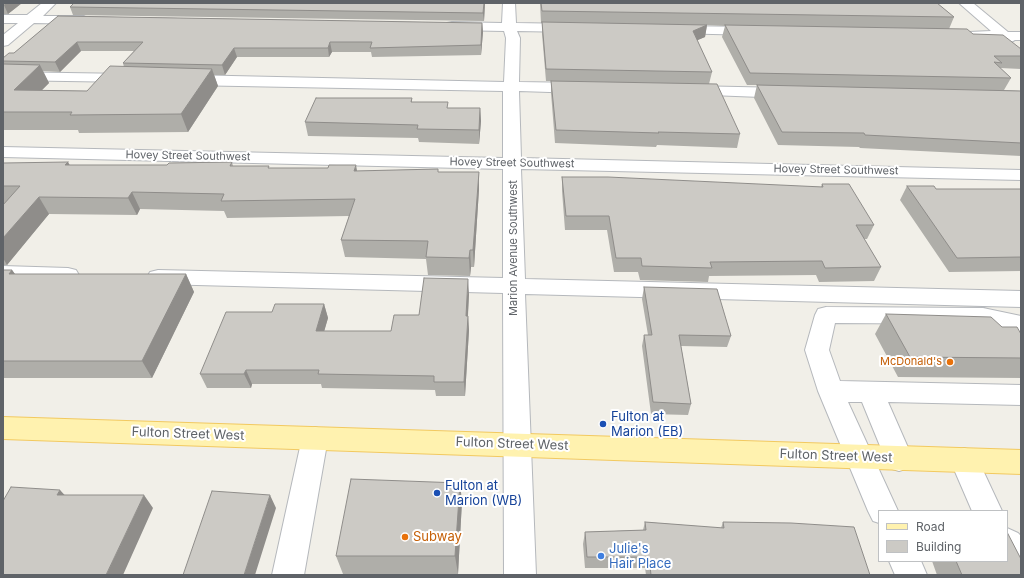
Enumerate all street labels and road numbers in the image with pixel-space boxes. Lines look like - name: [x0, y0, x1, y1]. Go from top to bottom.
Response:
- street label: Hovey Street Southwest: [125, 148, 251, 164]
- street label: Hovey Street Southwest: [449, 155, 575, 171]
- street label: Hovey Street Southwest: [773, 162, 899, 178]
- street label: Marion Avenue Southwest: [507, 180, 521, 316]
- street label: Fulton Street West: [131, 424, 245, 444]
- street label: Fulton Street West: [455, 434, 569, 454]
- street label: Fulton Street West: [779, 446, 893, 466]

